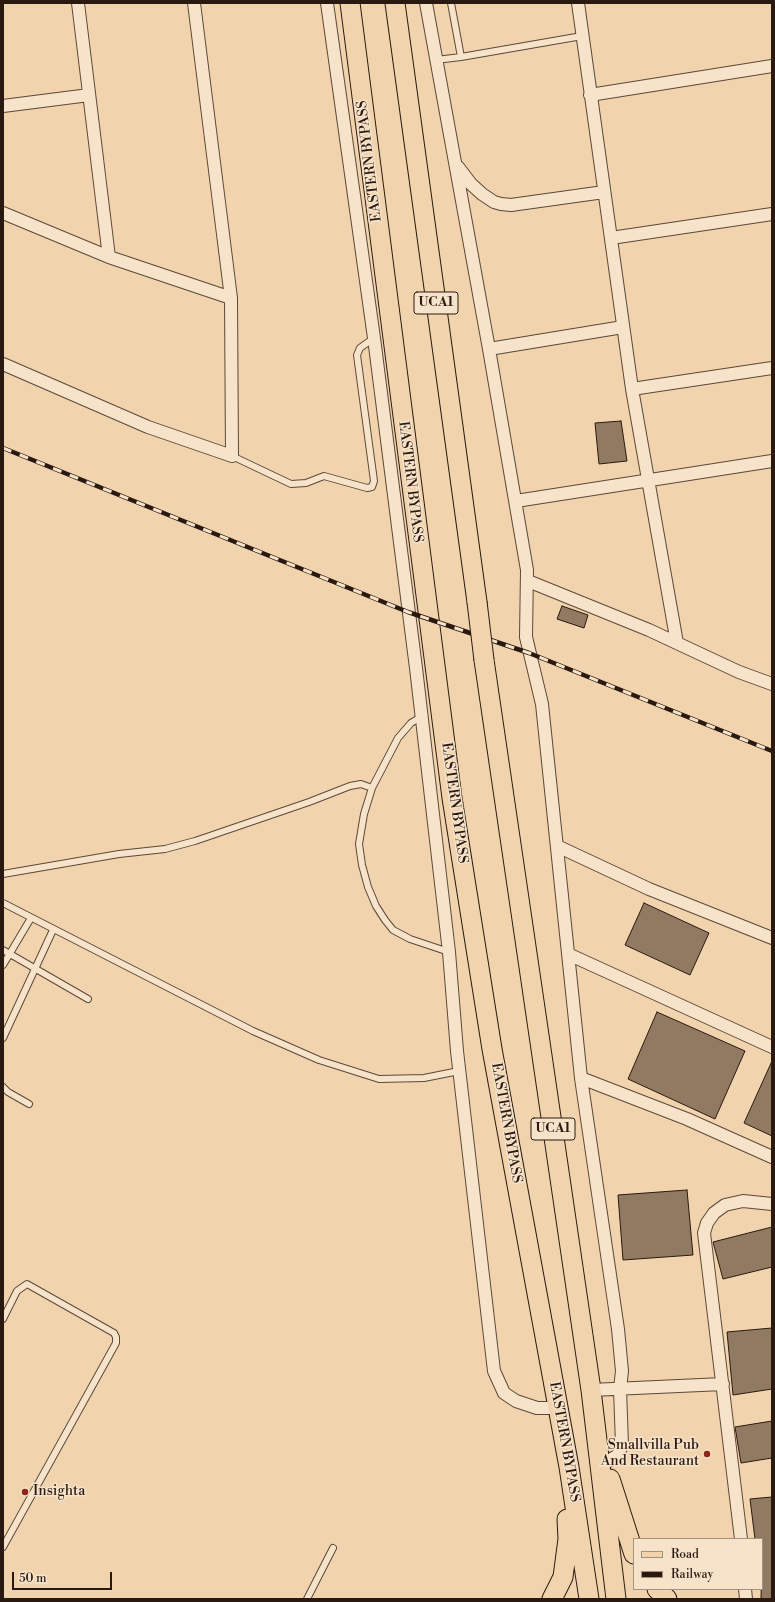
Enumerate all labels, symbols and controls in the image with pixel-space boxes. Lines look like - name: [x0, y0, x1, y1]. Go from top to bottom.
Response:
- street label: EASTERN BYPASS: [354, 99, 386, 223]
- road number: UCA1: [414, 292, 458, 314]
- street label: EASTERN BYPASS: [394, 420, 426, 544]
- street label: EASTERN BYPASS: [437, 741, 471, 865]
- street label: EASTERN BYPASS: [487, 1061, 525, 1185]
- road number: UCA1: [531, 1118, 575, 1140]
- street label: EASTERN BYPASS: [545, 1380, 583, 1504]
- place label: Smallvilla Pub And Restaurant: [601, 1438, 699, 1470]
- marker: Smallvilla Pub And Restaurant: [702, 1449, 712, 1459]
- place label: Insighta: [33, 1484, 85, 1500]
- marker: Insighta: [20, 1487, 30, 1497]
- legend: [633, 1538, 763, 1590]
- text: Road: [671, 1547, 699, 1562]
- scale bar: [14, 1564, 114, 1590]
- text: Railway: [671, 1567, 713, 1582]
- text: 50 m: [19, 1571, 47, 1586]

